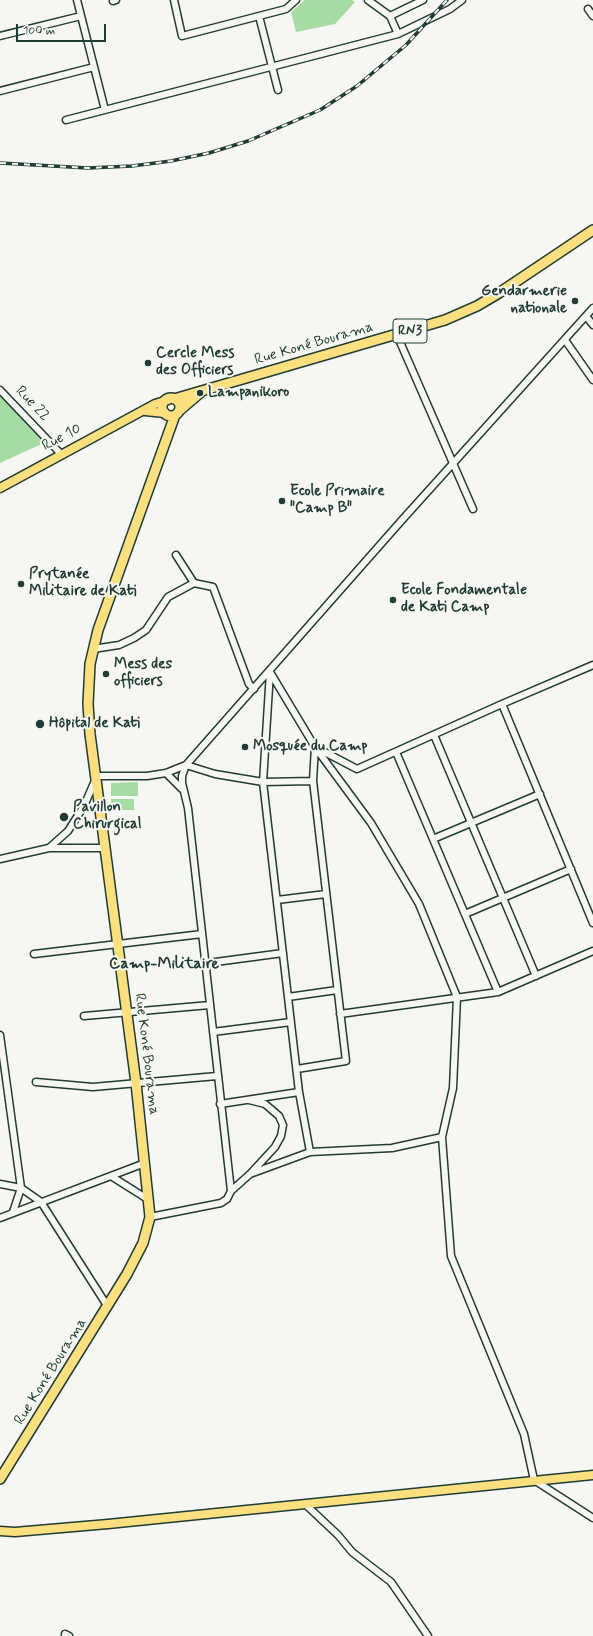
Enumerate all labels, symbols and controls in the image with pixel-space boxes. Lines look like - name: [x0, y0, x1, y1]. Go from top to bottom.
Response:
- scale bar: [18, 16, 108, 42]
- text: 100 m: [23, 23, 55, 39]
- place label: Gendarmerie nationale: [481, 283, 567, 318]
- marker: Gendarmerie nationale: [570, 296, 580, 306]
- street label: Rue Koné Bourama: [253, 318, 375, 370]
- road number: RN3: [393, 319, 427, 343]
- place label: Cercle Mess des Officiers: [156, 345, 234, 380]
- marker: Cercle Mess des Officiers: [143, 358, 153, 368]
- street label: Rue 22: [11, 383, 53, 425]
- place label: Lampanikoro: [208, 384, 289, 402]
- marker: Lampanikoro: [195, 388, 205, 398]
- street label: Rue 10: [39, 420, 85, 456]
- place label: Ecole Primaire "Camp B": [290, 483, 385, 518]
- marker: Ecole Primaire "Camp B": [277, 496, 287, 506]
- place label: Prytanée Militaire de Kati: [29, 566, 136, 601]
- marker: Prytanée Militaire de Kati: [16, 579, 26, 589]
- place label: Ecole Fondamentale de Kati Camp: [401, 582, 527, 617]
- marker: Ecole Fondamentale de Kati Camp: [388, 595, 398, 605]
- place label: Mess des officiers: [114, 656, 172, 691]
- marker: Mess des officiers: [101, 669, 111, 679]
- place label: Hôpital de Kati: [49, 715, 140, 733]
- marker: Hôpital de Kati: [34, 718, 46, 730]
- place label: Mosquée du Camp: [253, 738, 367, 756]
- marker: Mosquée du Camp: [240, 742, 250, 752]
- place label: Pavillon Chirurgical: [73, 799, 141, 834]
- marker: Pavillon Chirurgical: [58, 811, 70, 823]
- district label: Camp-Militaire: [109, 955, 219, 975]
- street label: Rue Koné Bourama: [130, 992, 162, 1116]
- street label: Rue Koné Bourama: [11, 1315, 91, 1429]

